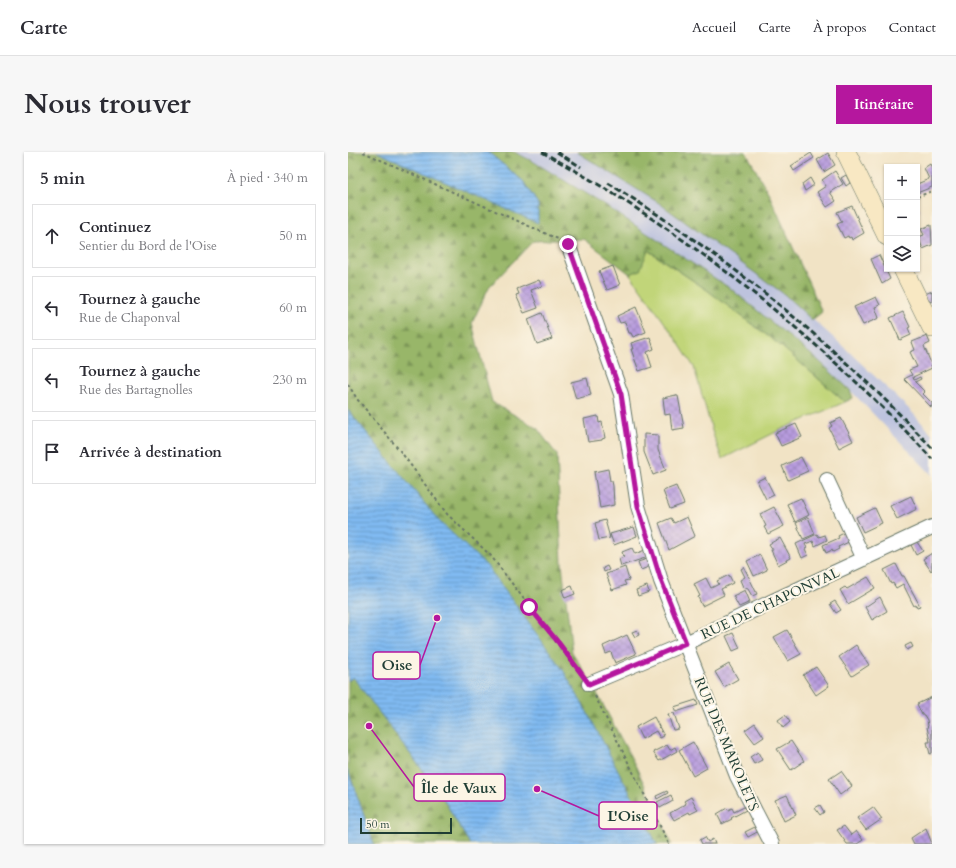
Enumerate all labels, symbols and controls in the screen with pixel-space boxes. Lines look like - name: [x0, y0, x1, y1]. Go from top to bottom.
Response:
- text: Carte: [20, 15, 68, 41]
- text: Accueil: [692, 18, 736, 37]
- text: Carte: [758, 18, 791, 37]
- text: À propos: [813, 18, 866, 37]
- text: Contact: [888, 18, 936, 37]
- text: Nous trouver: [24, 85, 191, 123]
- button: Itinéraire: [836, 85, 932, 124]
- map controls: [884, 164, 920, 272]
- button: +: [884, 164, 920, 200]
- text: 5 min: [40, 167, 85, 190]
- text: À pied · 340 m: [227, 169, 308, 187]
- button: −: [884, 200, 920, 236]
- text: Continuez: [79, 217, 151, 237]
- icon: ahead: [41, 225, 63, 247]
- text: 50 m: [279, 227, 307, 245]
- route end: [559, 235, 577, 253]
- button: layers: [884, 236, 920, 272]
- text: Sentier du Bord de l'Oise: [79, 237, 217, 255]
- text: Tournez à gauche: [79, 289, 201, 309]
- icon: left: [41, 297, 63, 319]
- text: 60 m: [279, 299, 307, 317]
- text: Rue de Chaponval: [79, 309, 180, 327]
- text: Tournez à gauche: [79, 361, 201, 381]
- icon: left: [41, 369, 63, 391]
- text: 230 m: [273, 371, 307, 389]
- text: Rue des Bartagnolles: [79, 381, 193, 399]
- icon: arrive: [41, 441, 63, 463]
- text: Arrivée à destination: [79, 442, 222, 462]
- street label: RUE DE CHAPONVAL: [698, 563, 843, 644]
- route start: [520, 598, 538, 616]
- callout: Oise: [373, 652, 420, 679]
- text: Oise: [381, 655, 413, 675]
- street label: RUE DES MAROLETS: [690, 674, 763, 814]
- callout: Île de Vaux: [414, 774, 505, 801]
- text: Île de Vaux: [421, 778, 497, 798]
- callout: L'Oise: [599, 802, 657, 829]
- text: L'Oise: [607, 806, 649, 826]
- scale bar: [360, 816, 452, 835]
- text: 50 m: [366, 817, 390, 832]

